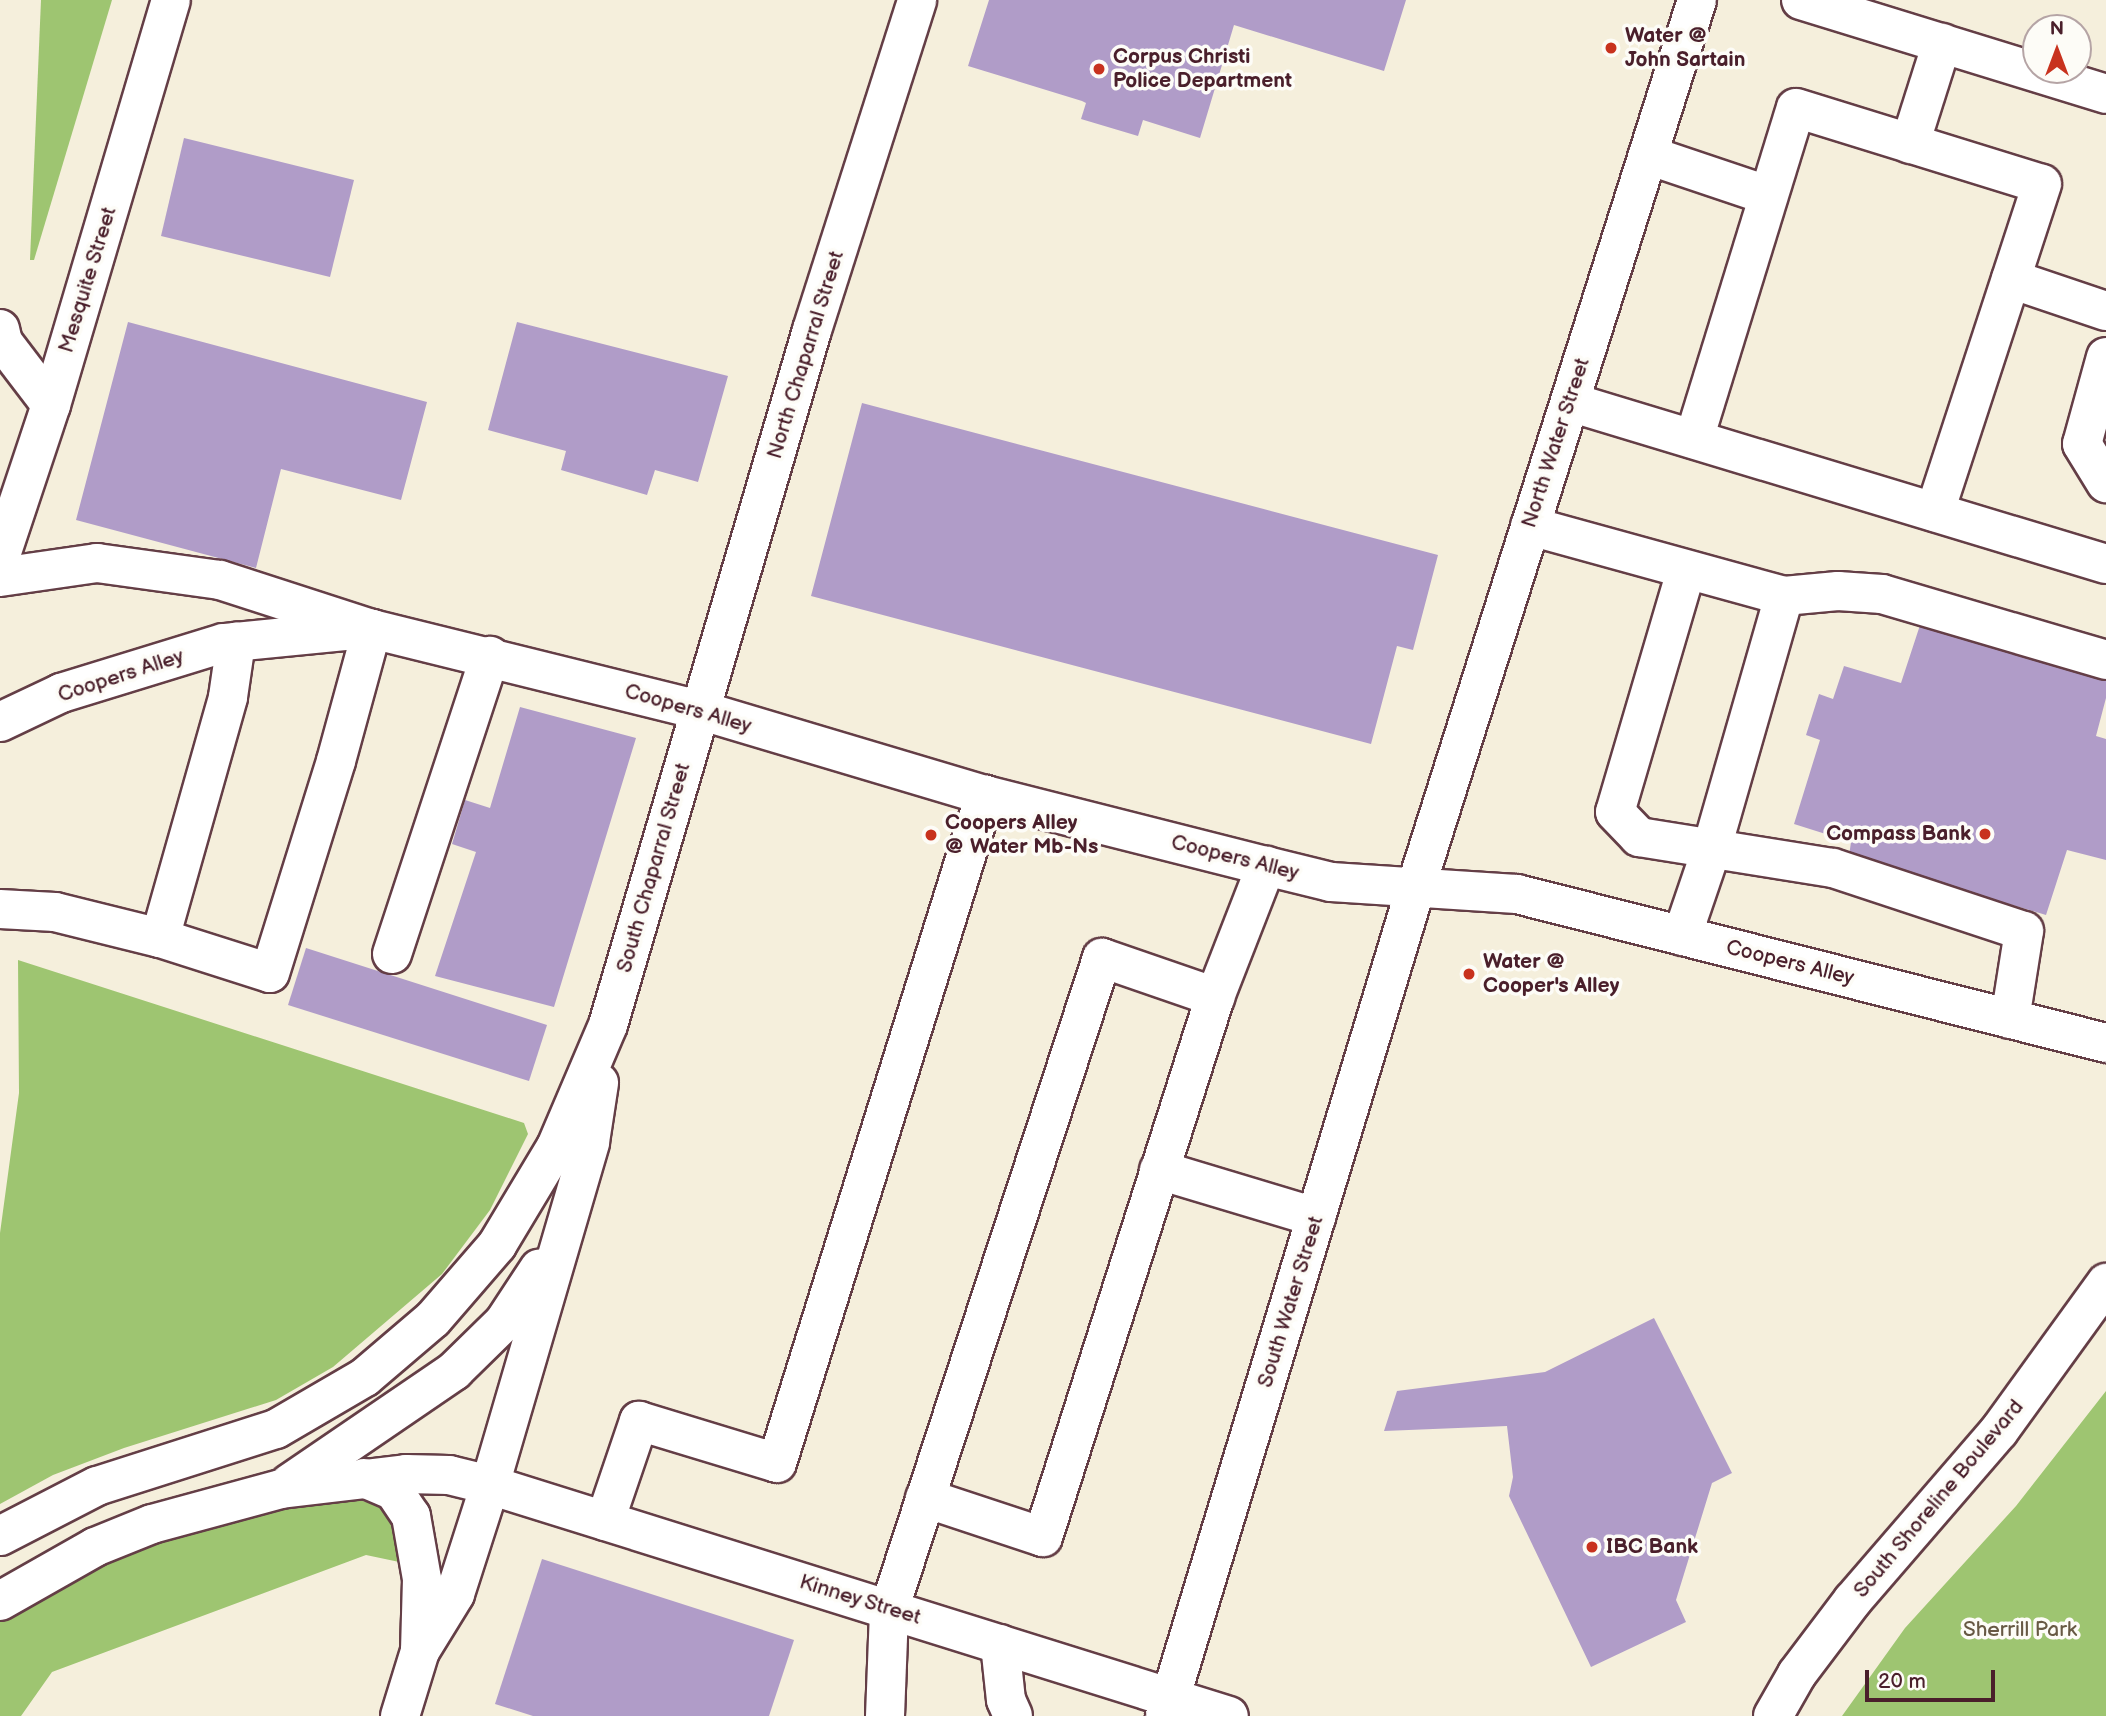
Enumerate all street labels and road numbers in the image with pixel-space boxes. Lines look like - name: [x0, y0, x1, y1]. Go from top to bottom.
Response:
- street label: Mesquite Street: [54, 204, 122, 356]
- street label: North Chaparral Street: [762, 248, 850, 462]
- street label: North Water Street: [1516, 354, 1596, 532]
- street label: Coopers Alley: [55, 644, 187, 708]
- street label: Coopers Alley: [622, 679, 754, 739]
- street label: South Chaparral Street: [612, 760, 696, 976]
- street label: Coopers Alley: [1168, 830, 1302, 886]
- street label: Coopers Alley: [1723, 935, 1857, 991]
- street label: South Water Street: [1253, 1213, 1329, 1391]
- street label: South Shoreline Boulevard: [1849, 1395, 2029, 1603]
- street label: Kinney Street: [795, 1569, 925, 1631]

